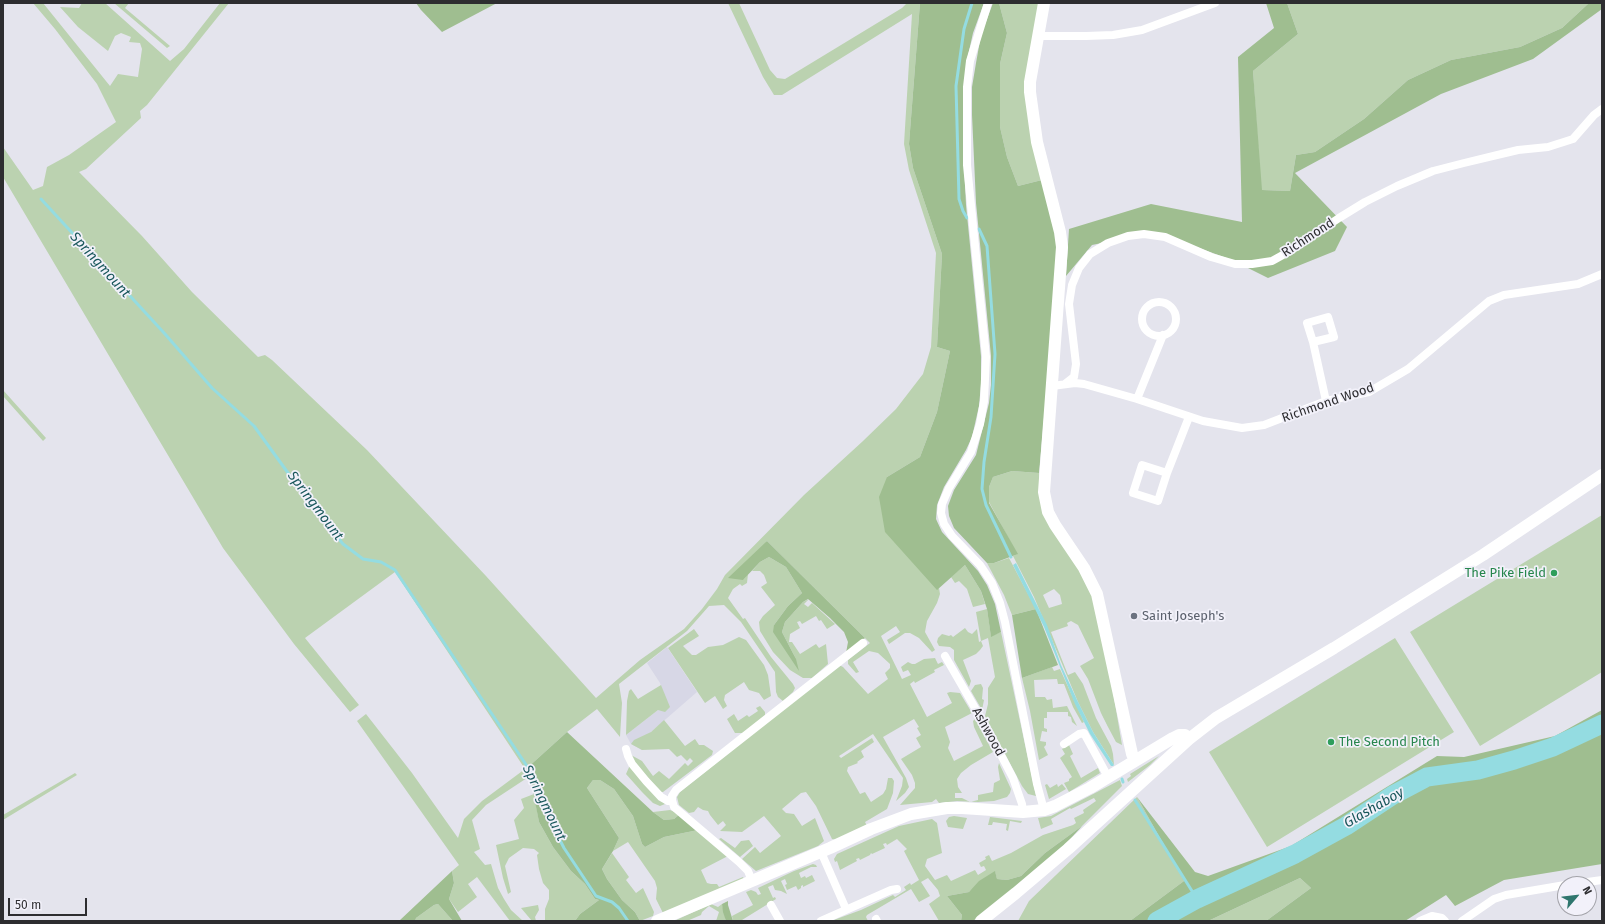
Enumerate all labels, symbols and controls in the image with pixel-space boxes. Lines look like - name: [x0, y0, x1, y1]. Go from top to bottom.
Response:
- street label: Richmond: [1279, 215, 1337, 261]
- water label: Springmount: [66, 229, 134, 301]
- street label: Richmond Wood: [1280, 380, 1376, 426]
- water label: Springmount: [284, 468, 346, 544]
- place label: The Pike Field: [1465, 565, 1546, 581]
- marker: The Pike Field: [1549, 568, 1559, 578]
- place label: Saint Joseph's: [1142, 608, 1224, 624]
- marker: Saint Joseph's: [1129, 611, 1139, 621]
- street label: Ashwood: [968, 705, 1008, 759]
- place label: The Second Pitch: [1339, 734, 1440, 750]
- marker: The Second Pitch: [1326, 737, 1336, 747]
- water label: Springmount: [518, 762, 570, 844]
- water label: Glashaboy: [1341, 784, 1407, 832]
- north arrow: [1557, 876, 1597, 916]
- text: N: [1580, 884, 1595, 897]
- scale bar: [10, 890, 89, 916]
- text: 50 m: [15, 898, 41, 912]

